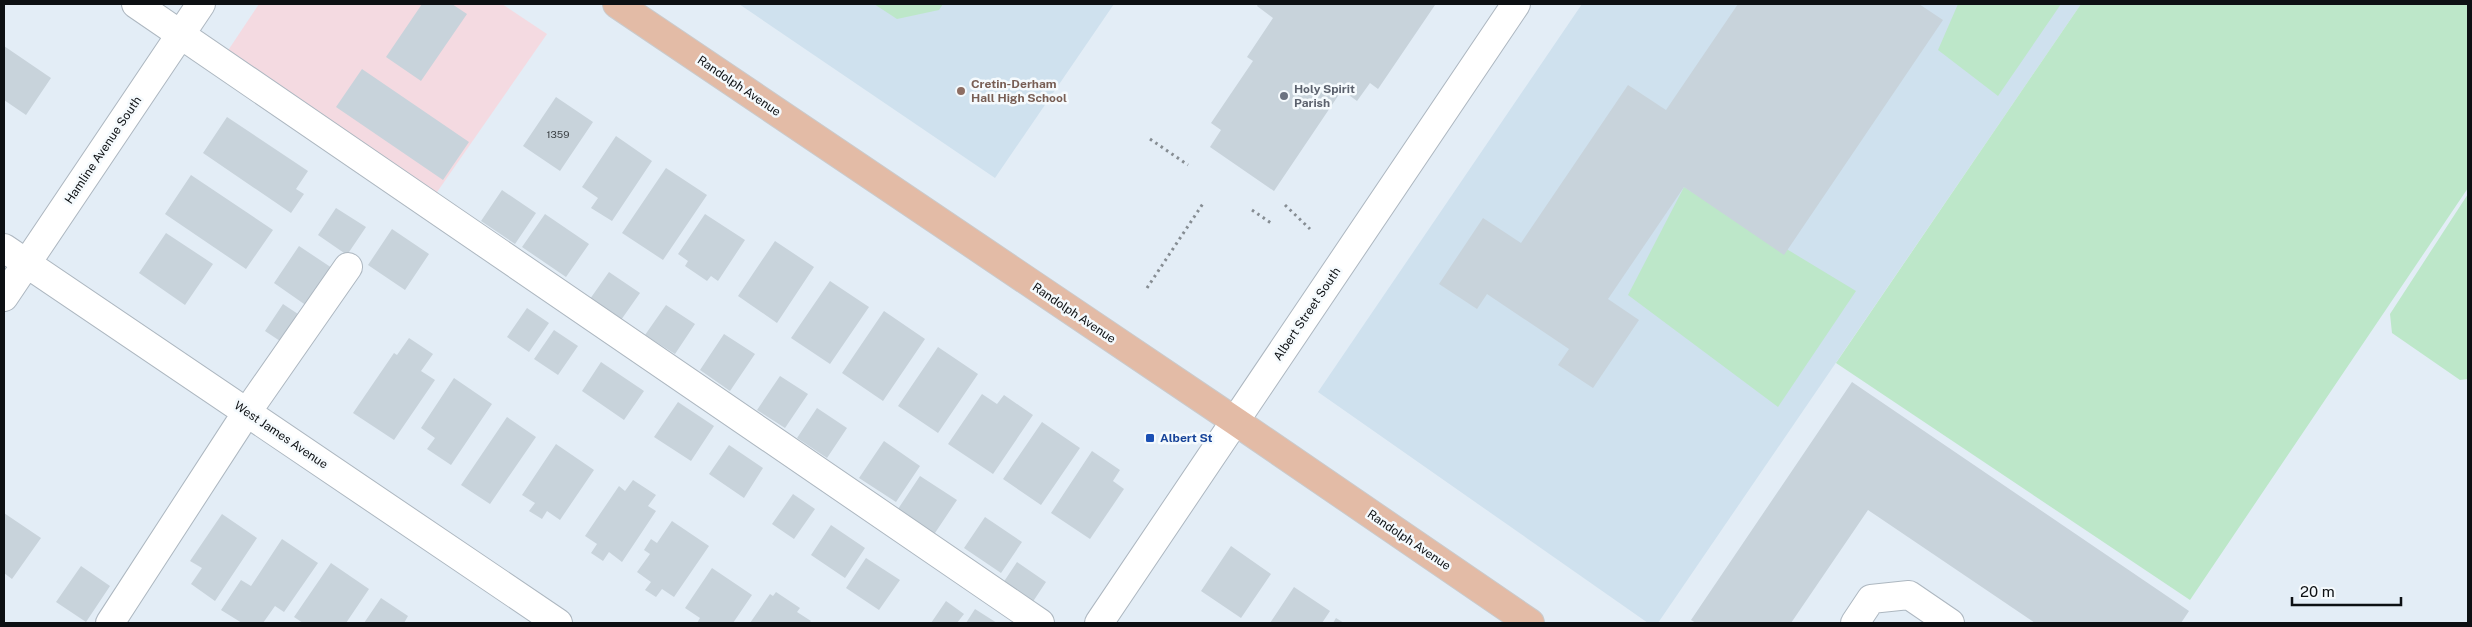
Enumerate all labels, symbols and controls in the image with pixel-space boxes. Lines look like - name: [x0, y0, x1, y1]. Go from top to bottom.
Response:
- street label: Randolph Avenue: [695, 53, 783, 119]
- place label: Cretin-Derham Hall High School: [971, 77, 1067, 105]
- place label: Holy Spirit Parish: [1294, 82, 1355, 110]
- marker: Cretin-Derham Hall High School: [955, 85, 967, 97]
- marker: Holy Spirit Parish: [1278, 90, 1290, 102]
- street label: Hamline Avenue South: [62, 93, 144, 206]
- house number: 1359: [546, 128, 570, 140]
- street label: Albert Street South: [1271, 265, 1343, 363]
- street label: Randolph Avenue: [1030, 280, 1118, 346]
- street label: West James Avenue: [232, 399, 331, 472]
- place label: Albert St: [1160, 431, 1213, 445]
- marker: Albert St: [1144, 432, 1156, 444]
- street label: Randolph Avenue: [1365, 507, 1453, 573]
- scale bar: [2292, 574, 2401, 606]
- text: 20 m: [2300, 583, 2335, 600]

